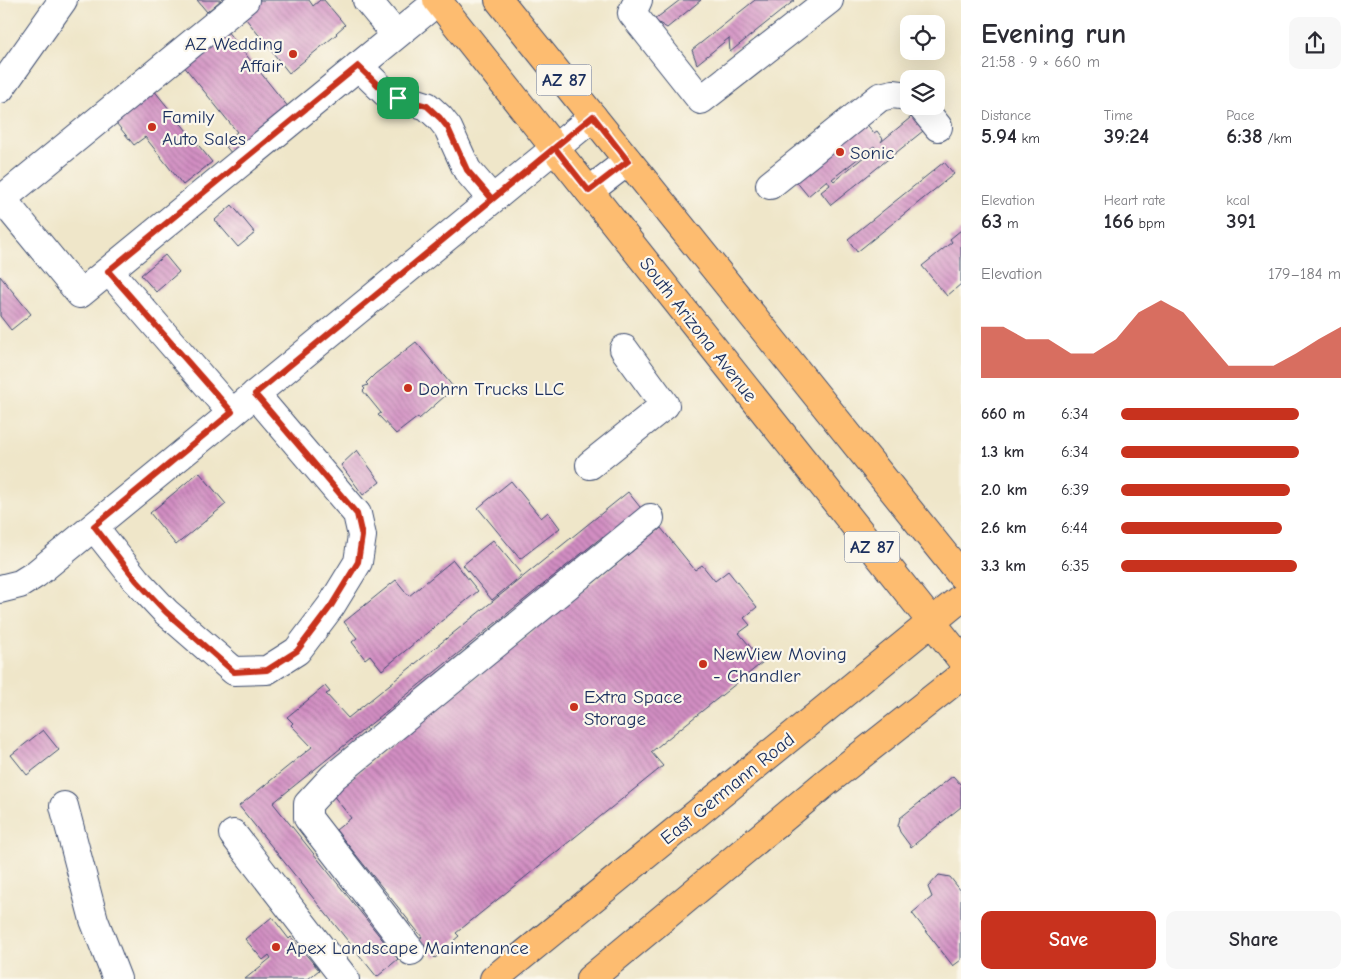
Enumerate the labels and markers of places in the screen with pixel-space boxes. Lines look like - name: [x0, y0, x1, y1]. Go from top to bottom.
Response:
- place label: AZ Wedding Affair: [185, 33, 283, 77]
- marker: AZ Wedding Affair: [287, 48, 299, 60]
- pin: [377, 77, 419, 119]
- place label: Family Auto Sales: [162, 106, 246, 150]
- marker: Family Auto Sales: [146, 121, 158, 133]
- place label: Sonic: [850, 142, 895, 164]
- marker: Sonic: [834, 146, 846, 158]
- place label: Dohrn Trucks LLC: [418, 378, 565, 400]
- marker: Dohrn Trucks LLC: [402, 382, 414, 394]
- place label: NewView Moving - Chandler: [713, 643, 847, 687]
- marker: NewView Moving - Chandler: [697, 658, 709, 670]
- place label: Extra Space Storage: [584, 686, 682, 730]
- marker: Extra Space Storage: [568, 701, 580, 713]
- place label: Apex Landscape Maintenance: [286, 937, 529, 959]
- marker: Apex Landscape Maintenance: [270, 941, 282, 953]

